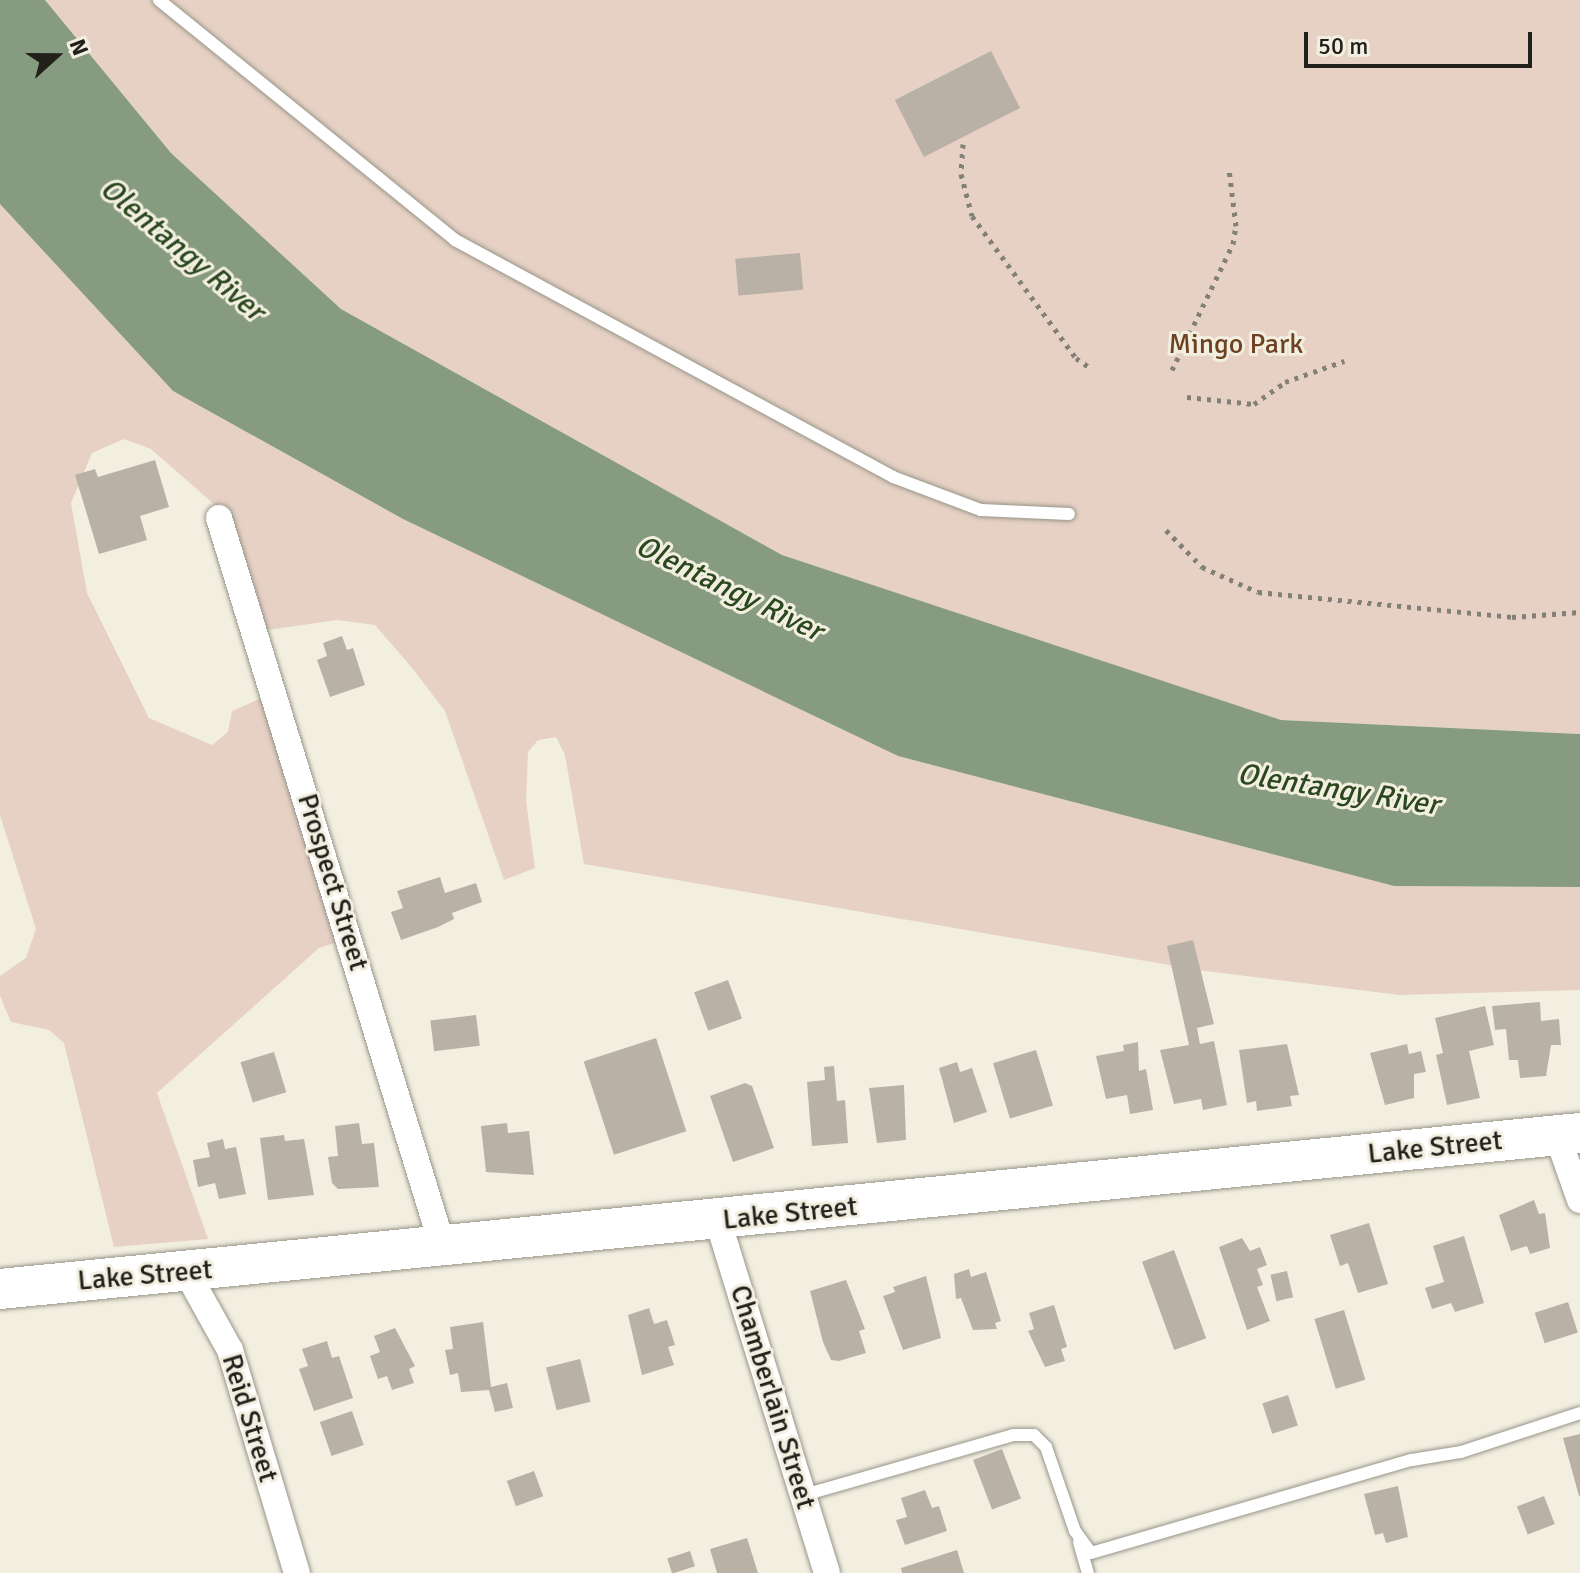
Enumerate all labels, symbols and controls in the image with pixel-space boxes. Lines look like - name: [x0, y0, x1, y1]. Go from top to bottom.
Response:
- north arrow: [16, 16, 96, 96]
- scale bar: [1308, 16, 1536, 66]
- text: 50 m: [1318, 31, 1368, 61]
- text: N: [64, 35, 94, 59]
- water label: Olentangy River: [93, 171, 271, 329]
- park label: Mingo Park: [1169, 327, 1303, 361]
- water label: Olentangy River: [630, 528, 828, 650]
- water label: Olentangy River: [1235, 756, 1441, 824]
- street label: Prospect Street: [290, 790, 376, 974]
- street label: Lake Street: [1366, 1123, 1504, 1171]
- street label: Lake Street: [721, 1189, 859, 1237]
- street label: Lake Street: [76, 1252, 214, 1298]
- street label: Chamberlain Street: [723, 1281, 823, 1513]
- street label: Reid Street: [215, 1350, 285, 1486]

